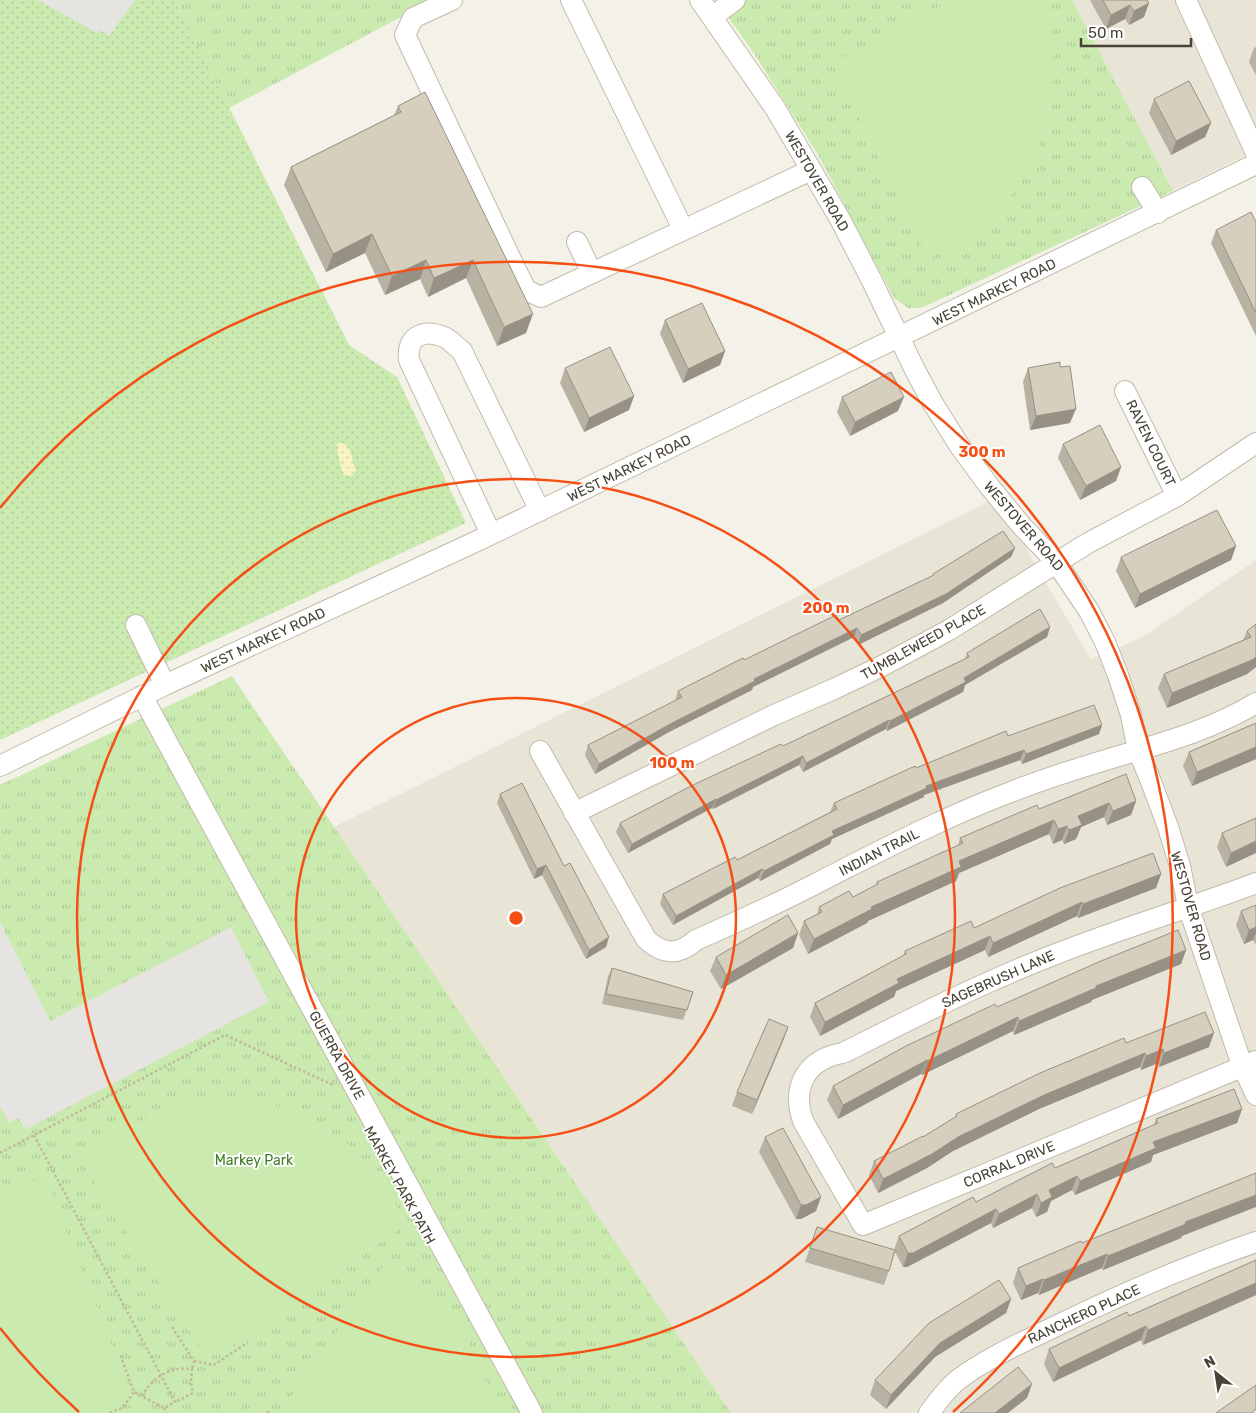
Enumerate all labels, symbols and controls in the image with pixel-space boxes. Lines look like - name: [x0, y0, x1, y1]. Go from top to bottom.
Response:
- scale bar: [1081, 15, 1191, 47]
- text: 50 m: [1088, 24, 1123, 42]
- street label: WESTOVER ROAD: [781, 128, 852, 234]
- street label: WEST MARKEY ROAD: [930, 255, 1059, 330]
- street label: RAVEN COURT: [1122, 397, 1179, 489]
- street label: WEST MARKEY ROAD: [565, 431, 694, 506]
- text: 300 m: [958, 443, 1006, 461]
- street label: WESTOVER ROAD: [980, 478, 1067, 575]
- text: 200 m: [802, 599, 850, 617]
- street label: TUMBLEWEED PLACE: [858, 601, 989, 684]
- street label: WEST MARKEY ROAD: [198, 604, 328, 677]
- text: 100 m: [650, 754, 694, 772]
- street label: INDIAN TRAIL: [836, 825, 922, 880]
- street label: WESTOVER ROAD: [1167, 849, 1214, 963]
- centre of rings: [507, 909, 525, 927]
- street label: SAGEBRUSH LANE: [939, 947, 1057, 1012]
- street label: GUERRA DRIVE: [305, 1008, 368, 1103]
- street label: MARKEY PARK PATH: [360, 1123, 439, 1247]
- street label: CORRAL DRIVE: [961, 1138, 1058, 1191]
- park label: Markey Park: [215, 1152, 294, 1169]
- street label: RANCHERO PLACE: [1025, 1281, 1143, 1348]
- north arrow: [1191, 1348, 1241, 1398]
- text: N: [1201, 1352, 1218, 1372]

